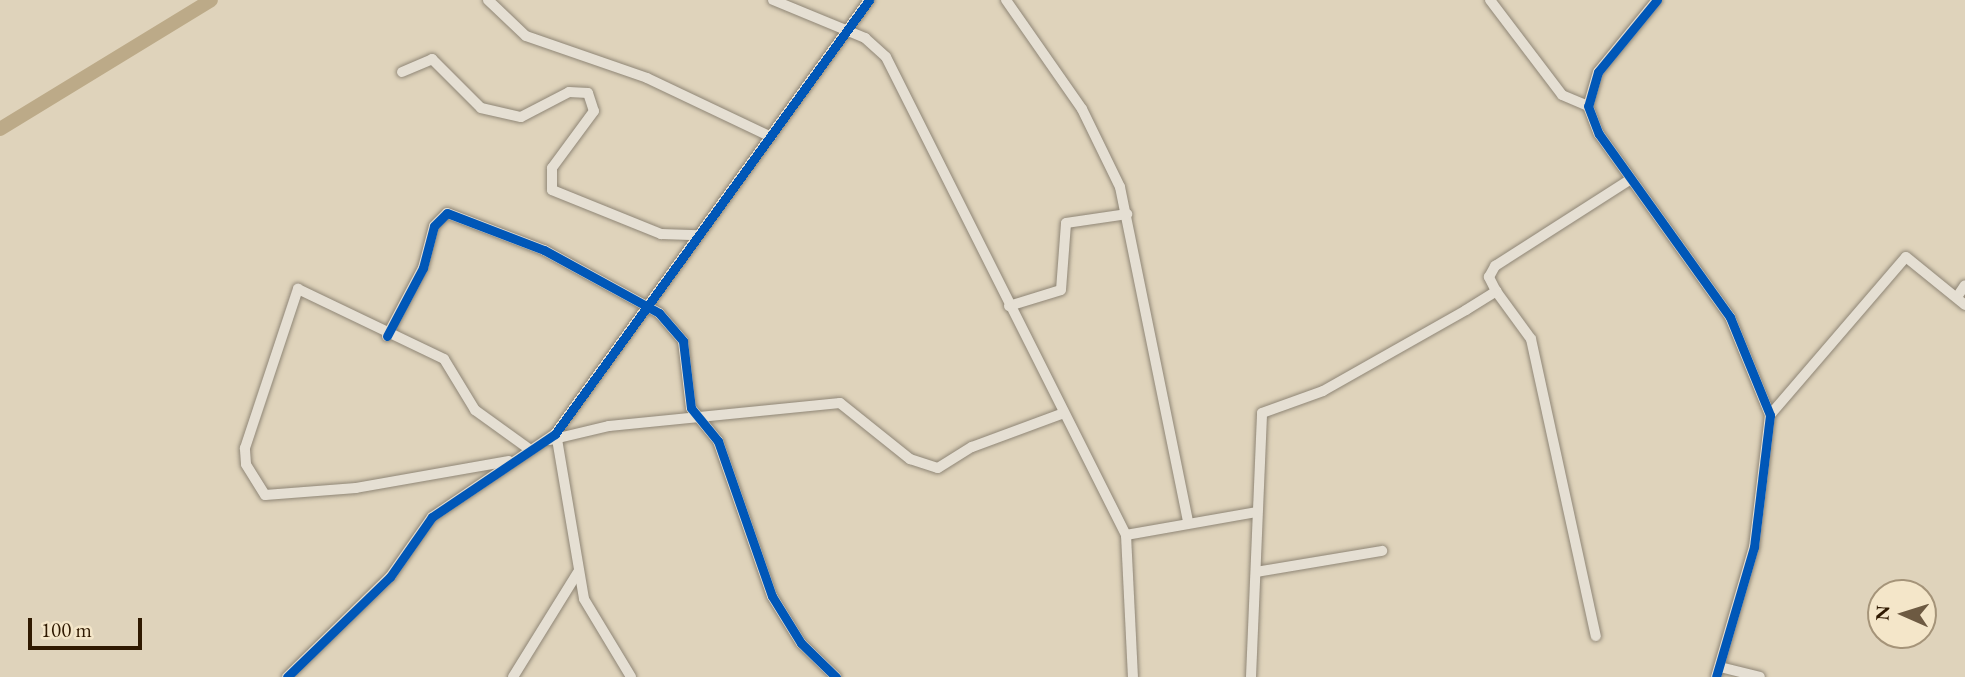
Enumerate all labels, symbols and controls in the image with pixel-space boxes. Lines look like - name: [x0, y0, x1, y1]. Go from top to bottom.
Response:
- north arrow: [1867, 579, 1937, 649]
- scale bar: [32, 604, 145, 648]
- text: N: [1870, 605, 1895, 621]
- text: 100 m: [41, 616, 92, 643]

